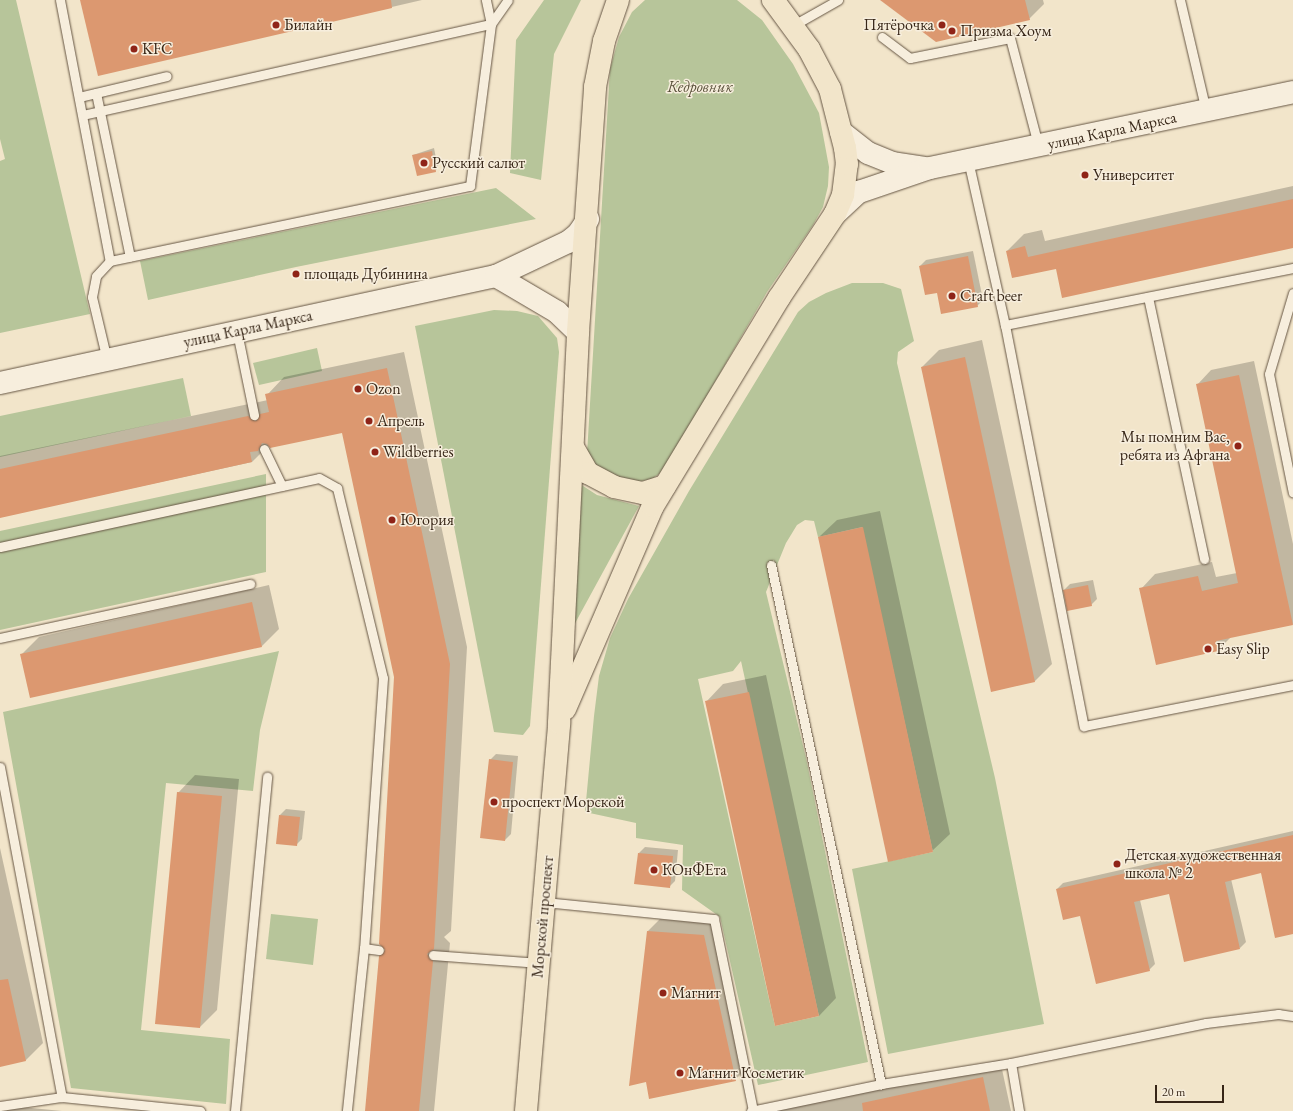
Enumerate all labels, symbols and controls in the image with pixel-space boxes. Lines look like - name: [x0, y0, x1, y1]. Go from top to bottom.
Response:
- place label: Билайн: [284, 15, 333, 35]
- place label: Пятёрочка: [864, 15, 934, 35]
- marker: Билайн: [271, 20, 281, 30]
- marker: Пятёрочка: [937, 20, 947, 30]
- place label: Призма Хоум: [960, 21, 1052, 41]
- marker: Призма Хоум: [947, 26, 957, 36]
- place label: KFC: [142, 39, 172, 59]
- marker: KFC: [129, 44, 139, 54]
- park label: Кедровник: [667, 77, 733, 97]
- street label: улица Карла Маркса: [1046, 108, 1178, 154]
- place label: Русский салют: [432, 153, 525, 173]
- marker: Русский салют: [419, 158, 429, 168]
- place label: Университет: [1093, 165, 1174, 185]
- marker: Университет: [1080, 170, 1090, 180]
- place label: площадь Дубинина: [304, 264, 428, 284]
- marker: площадь Дубинина: [291, 269, 301, 279]
- place label: Craft beer: [960, 286, 1022, 306]
- marker: Craft beer: [947, 291, 957, 301]
- street label: улица Карла Маркса: [182, 306, 314, 352]
- place label: Ozon: [366, 379, 401, 399]
- marker: Ozon: [353, 384, 363, 394]
- place label: Апрель: [377, 411, 425, 431]
- marker: Апрель: [364, 416, 374, 426]
- place label: Мы помним Вас, ребята из Афгана: [1120, 427, 1230, 465]
- marker: Мы помним Вас, ребята из Афгана: [1233, 441, 1243, 451]
- place label: Wildberries: [383, 442, 454, 462]
- marker: Wildberries: [370, 447, 380, 457]
- place label: Югория: [400, 510, 454, 530]
- marker: Югория: [387, 515, 397, 525]
- place label: Easy Slip: [1216, 639, 1270, 659]
- marker: Easy Slip: [1203, 644, 1213, 654]
- place label: проспект Морской: [502, 792, 625, 812]
- marker: проспект Морской: [489, 797, 499, 807]
- place label: Детская художественная школа № 2: [1125, 845, 1281, 883]
- street label: Морской проспект: [528, 855, 558, 979]
- marker: Детская художественная школа № 2: [1112, 859, 1122, 869]
- place label: КОнФЕта: [662, 860, 727, 880]
- marker: КОнФЕта: [649, 865, 659, 875]
- place label: Магнит: [671, 983, 720, 1003]
- marker: Магнит: [658, 988, 668, 998]
- place label: Магнит Косметик: [688, 1063, 804, 1083]
- marker: Магнит Косметик: [675, 1068, 685, 1078]
- scale bar: [1157, 1077, 1226, 1103]
- text: 20 m: [1162, 1084, 1185, 1100]

